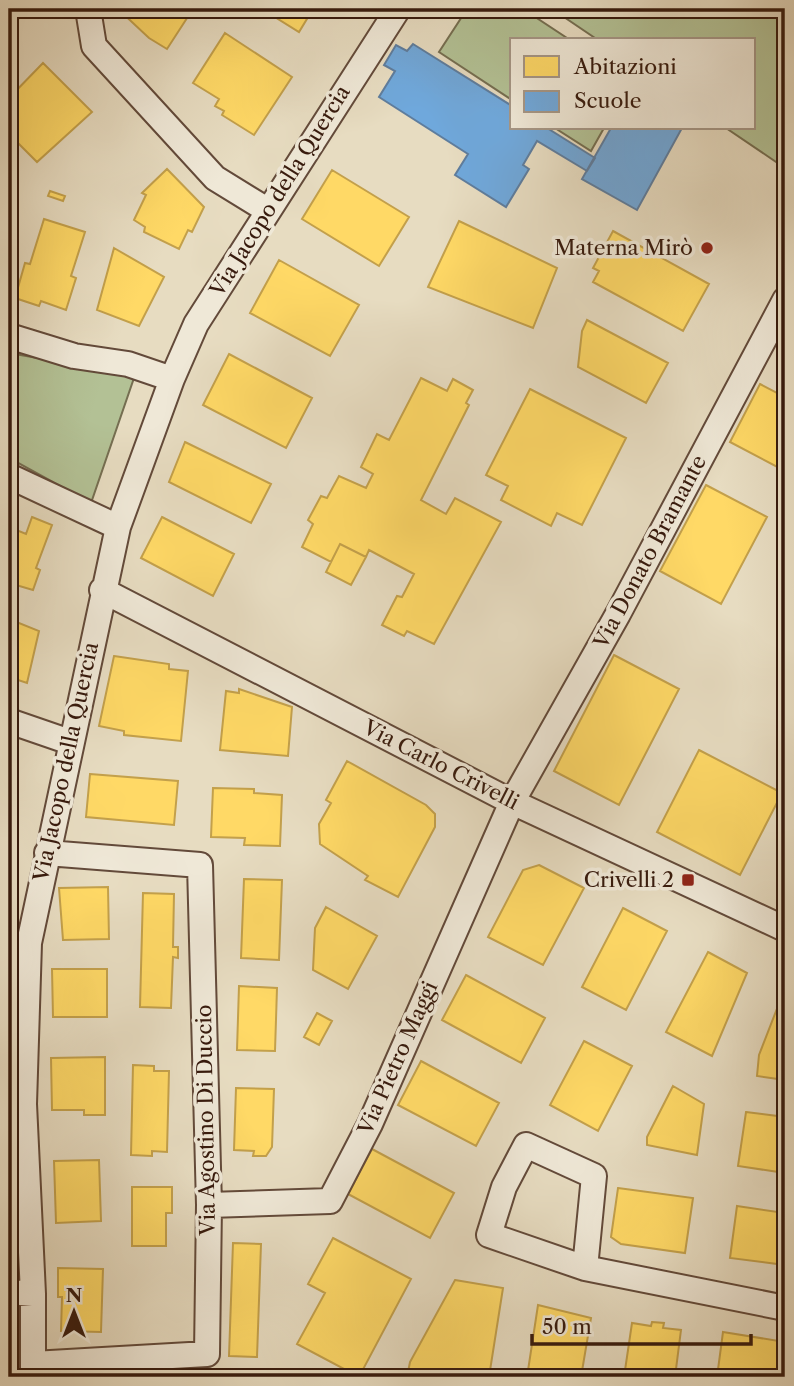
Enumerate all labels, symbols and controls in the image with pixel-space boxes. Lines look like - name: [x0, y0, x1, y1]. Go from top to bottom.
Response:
- legend: [510, 38, 756, 130]
- text: Abitazioni: [573, 54, 677, 79]
- street label: Via Jacopo della Quercia: [204, 80, 355, 302]
- text: Scuole: [574, 88, 641, 113]
- place label: Materna Mirò: [554, 235, 693, 260]
- marker: Materna Mirò: [699, 240, 715, 256]
- street label: Via Donato Bramante: [588, 451, 711, 654]
- street label: Via Jacopo della Quercia: [28, 639, 103, 885]
- street label: Via Carlo Crivelli: [358, 714, 523, 815]
- place label: Crivelli 2: [584, 867, 674, 892]
- marker: Crivelli 2: [680, 872, 696, 888]
- street label: Via Pietro Maggi: [352, 977, 443, 1139]
- street label: Via Agostino Di Duccio: [191, 1004, 220, 1237]
- north arrow: [38, 1278, 108, 1348]
- text: N: [66, 1284, 82, 1307]
- scale bar: [532, 1302, 750, 1346]
- text: 50 m: [542, 1314, 592, 1339]

